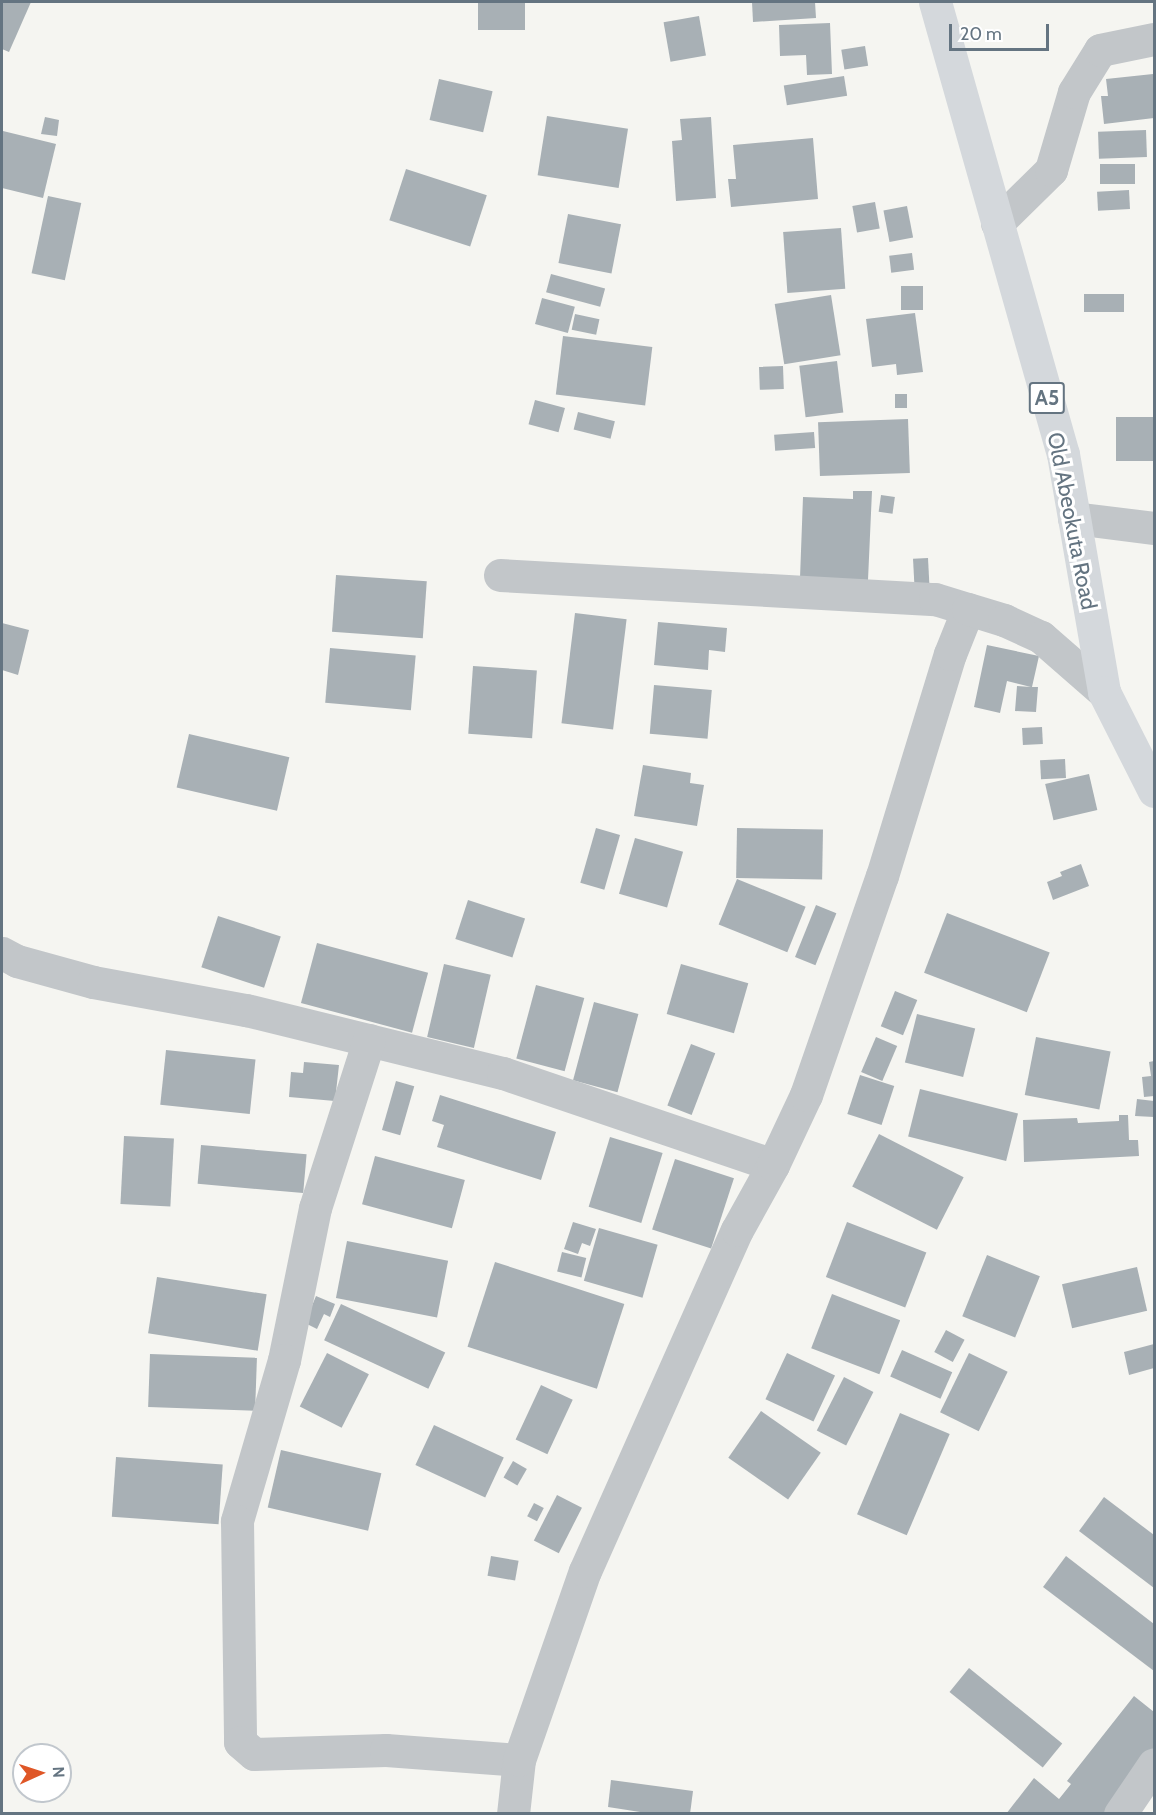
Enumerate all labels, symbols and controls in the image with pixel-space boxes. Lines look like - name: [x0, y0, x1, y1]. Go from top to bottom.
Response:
- scale bar: [952, 12, 1052, 50]
- text: 20 m: [960, 23, 1002, 45]
- road number: A5: [1028, 380, 1066, 416]
- street label: Old Abeokuta Road: [1042, 430, 1102, 612]
- north arrow: [12, 1743, 72, 1803]
- text: N: [49, 1766, 68, 1778]

